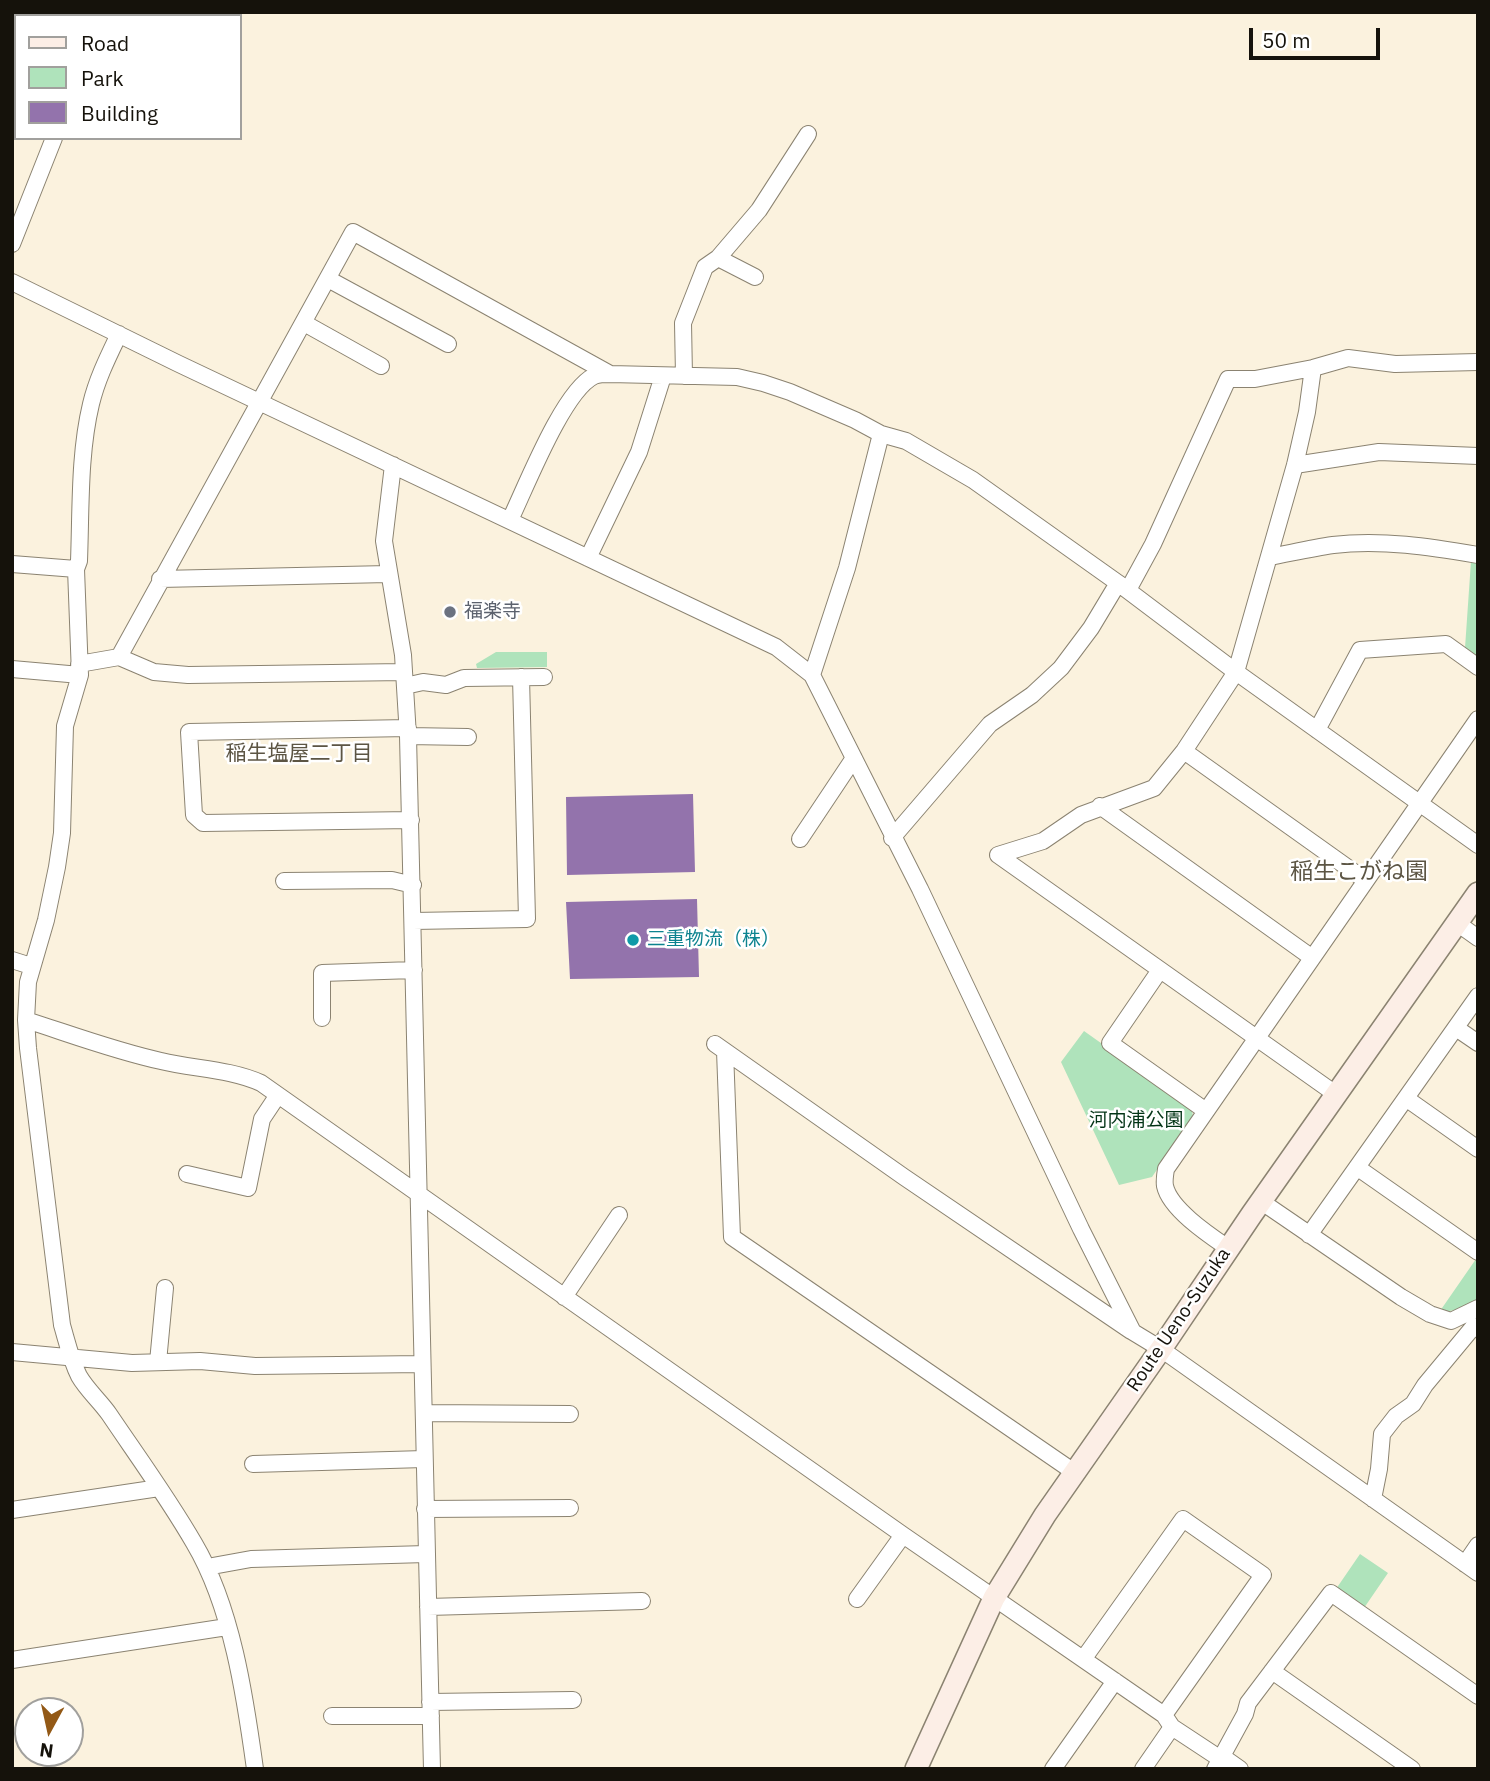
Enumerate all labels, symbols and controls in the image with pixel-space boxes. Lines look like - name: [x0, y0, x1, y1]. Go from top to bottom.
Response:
- legend: [14, 14, 242, 140]
- scale bar: [1252, 14, 1383, 58]
- text: 50 m: [1262, 26, 1311, 54]
- text: Road: [81, 29, 129, 57]
- text: Park: [81, 64, 124, 92]
- text: Building: [81, 99, 158, 127]
- place label: 福楽寺: [464, 601, 521, 623]
- marker: 福楽寺: [442, 604, 458, 620]
- district label: 稲生塩屋二丁目: [226, 741, 372, 767]
- district label: 稲生こがね園: [1290, 858, 1428, 886]
- place label: 三重物流（株）: [647, 929, 780, 951]
- marker: 三重物流（株）: [625, 932, 641, 948]
- park label: 河内浦公園: [1089, 1110, 1183, 1132]
- street label: Route Ueno-Suzuka: [1122, 1244, 1236, 1396]
- north arrow: [14, 1697, 84, 1767]
- text: N: [38, 1738, 55, 1764]

